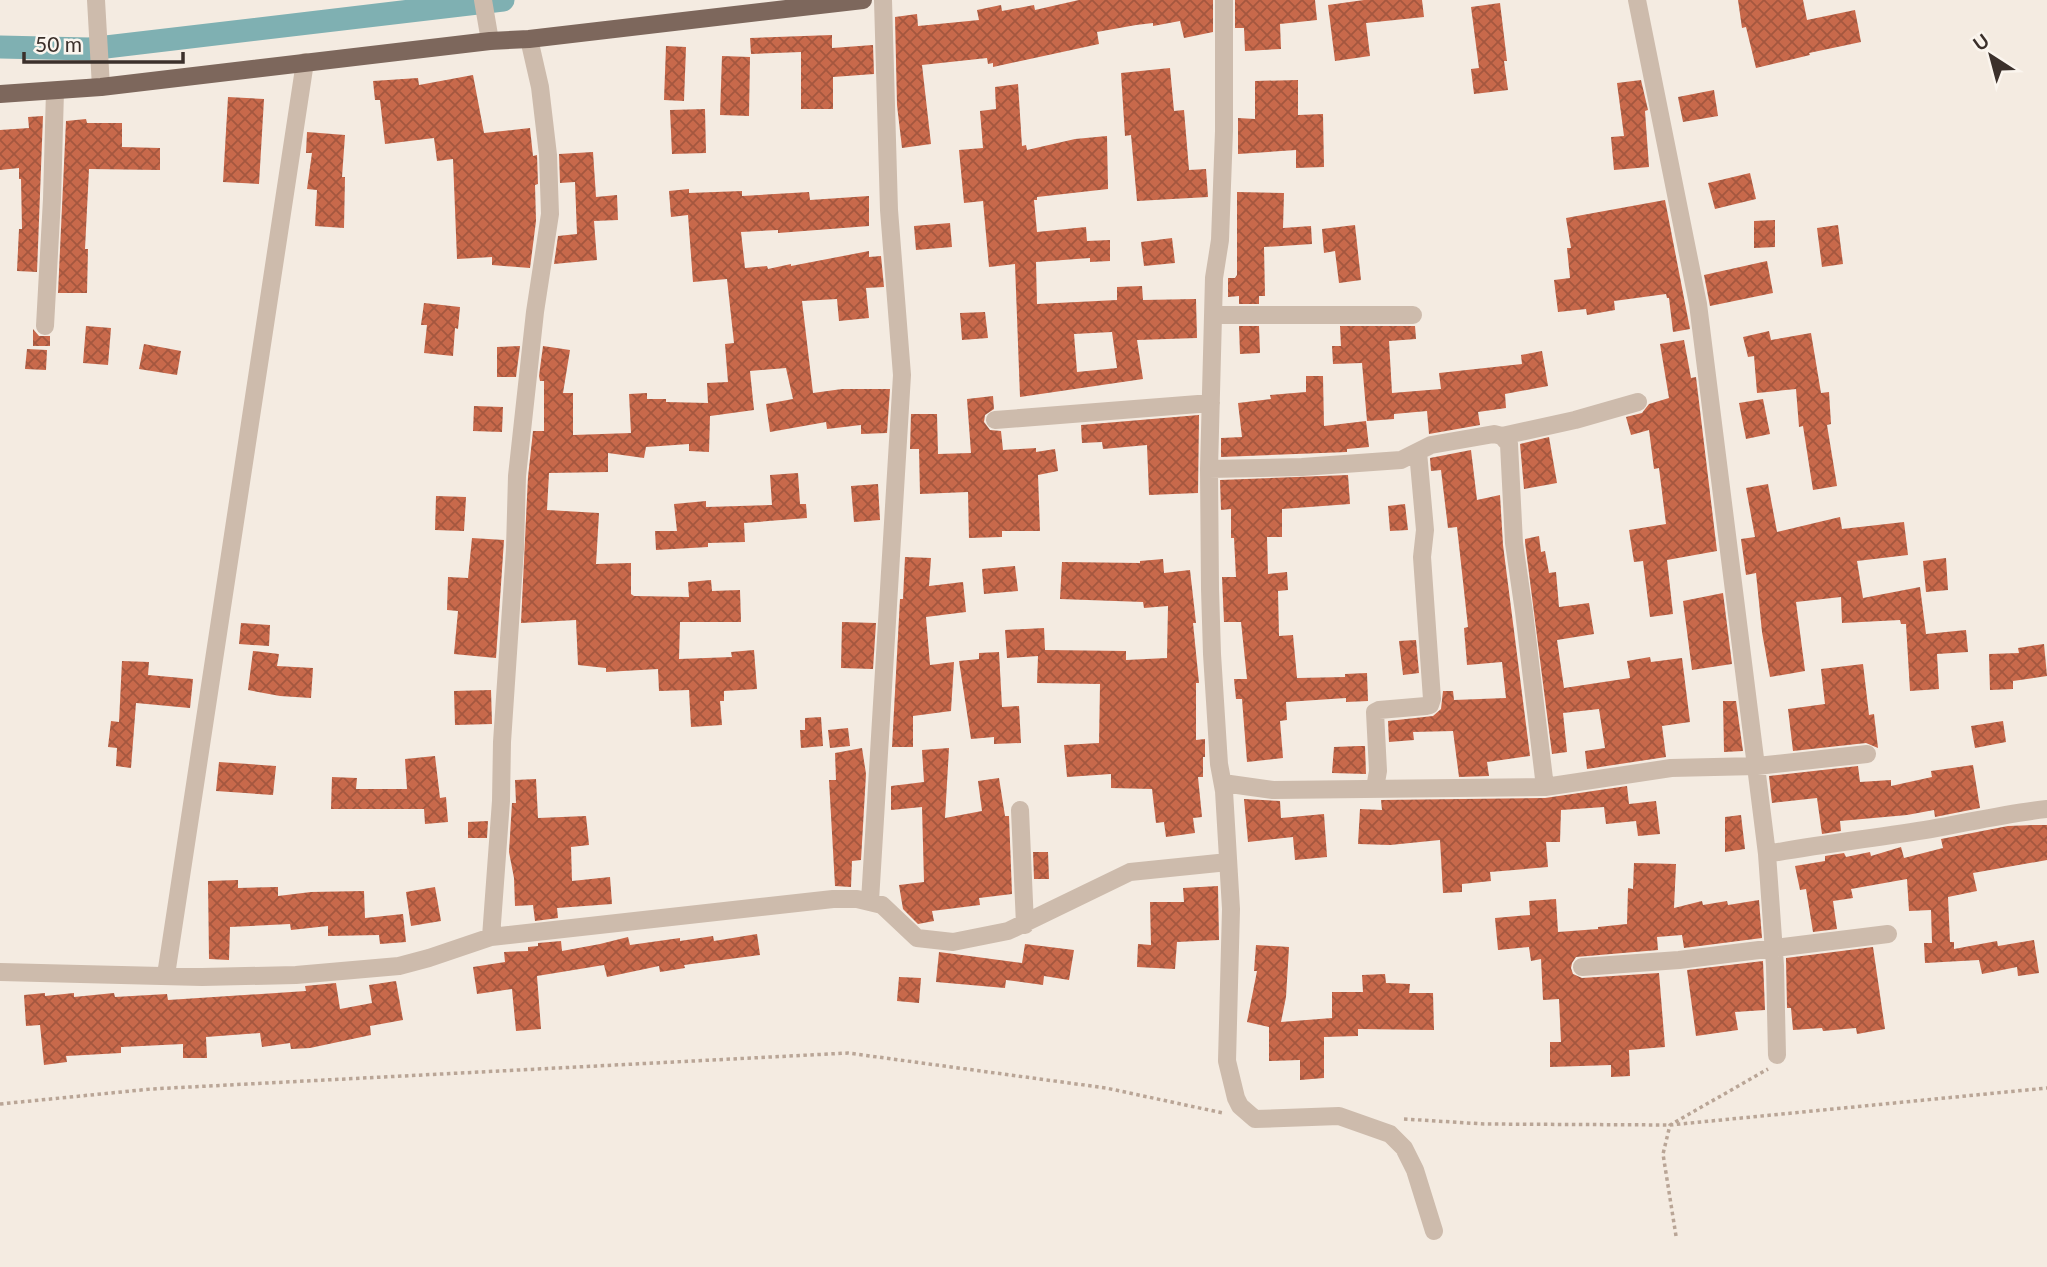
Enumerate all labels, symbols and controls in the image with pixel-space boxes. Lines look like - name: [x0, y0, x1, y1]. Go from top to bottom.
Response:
- scale bar: [24, 21, 184, 65]
- north arrow: [1956, 21, 2026, 91]
- text: U: [1968, 28, 1993, 55]
- text: 50 m: [35, 31, 82, 56]

